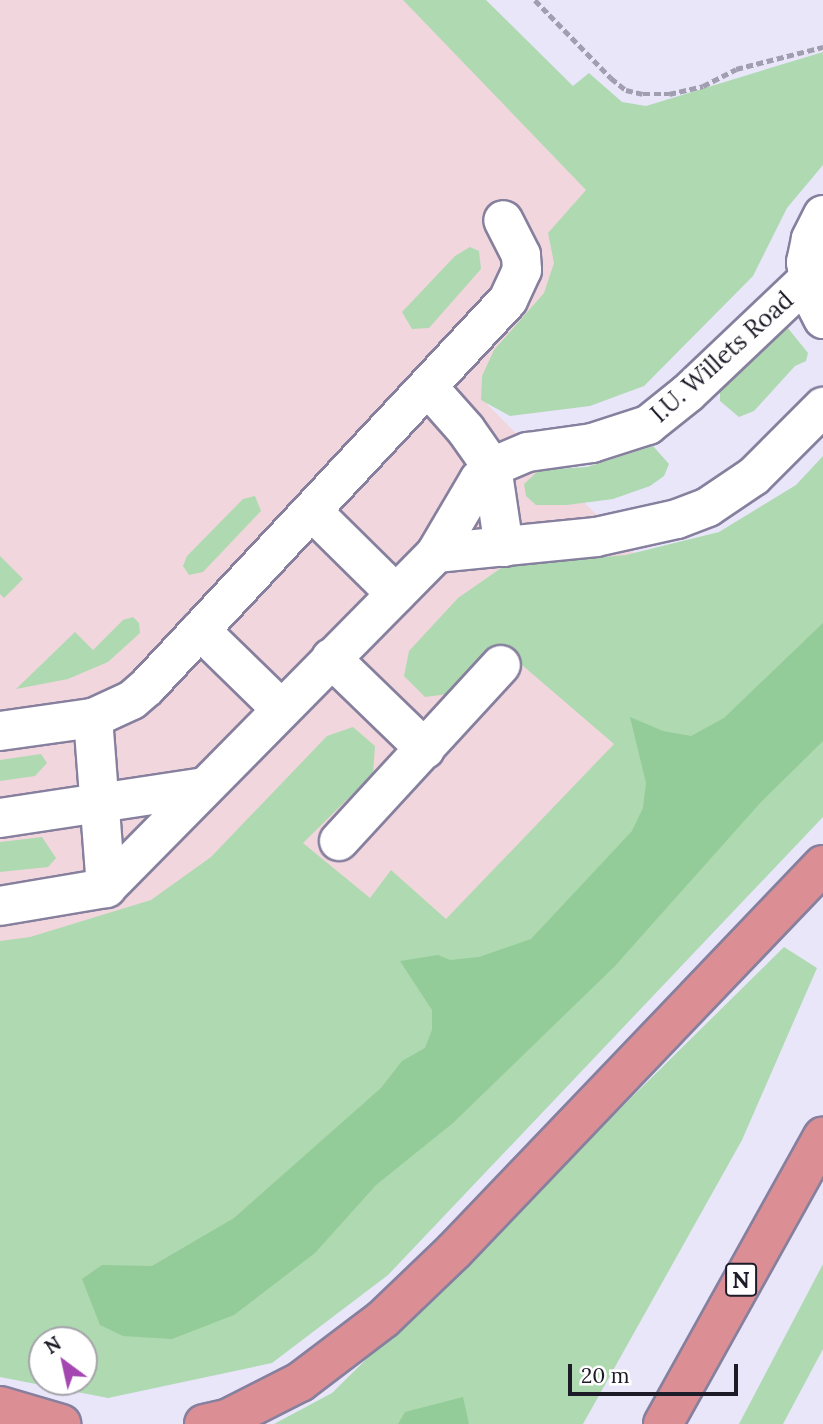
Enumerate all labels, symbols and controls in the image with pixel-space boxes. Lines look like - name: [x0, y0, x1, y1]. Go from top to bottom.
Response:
- street label: I.U. Willets Road: [645, 286, 799, 428]
- road number: N: [724, 1260, 758, 1300]
- north arrow: [28, 1326, 98, 1396]
- text: N: [40, 1331, 65, 1359]
- scale bar: [571, 1350, 741, 1394]
- text: 20 m: [581, 1362, 630, 1389]

